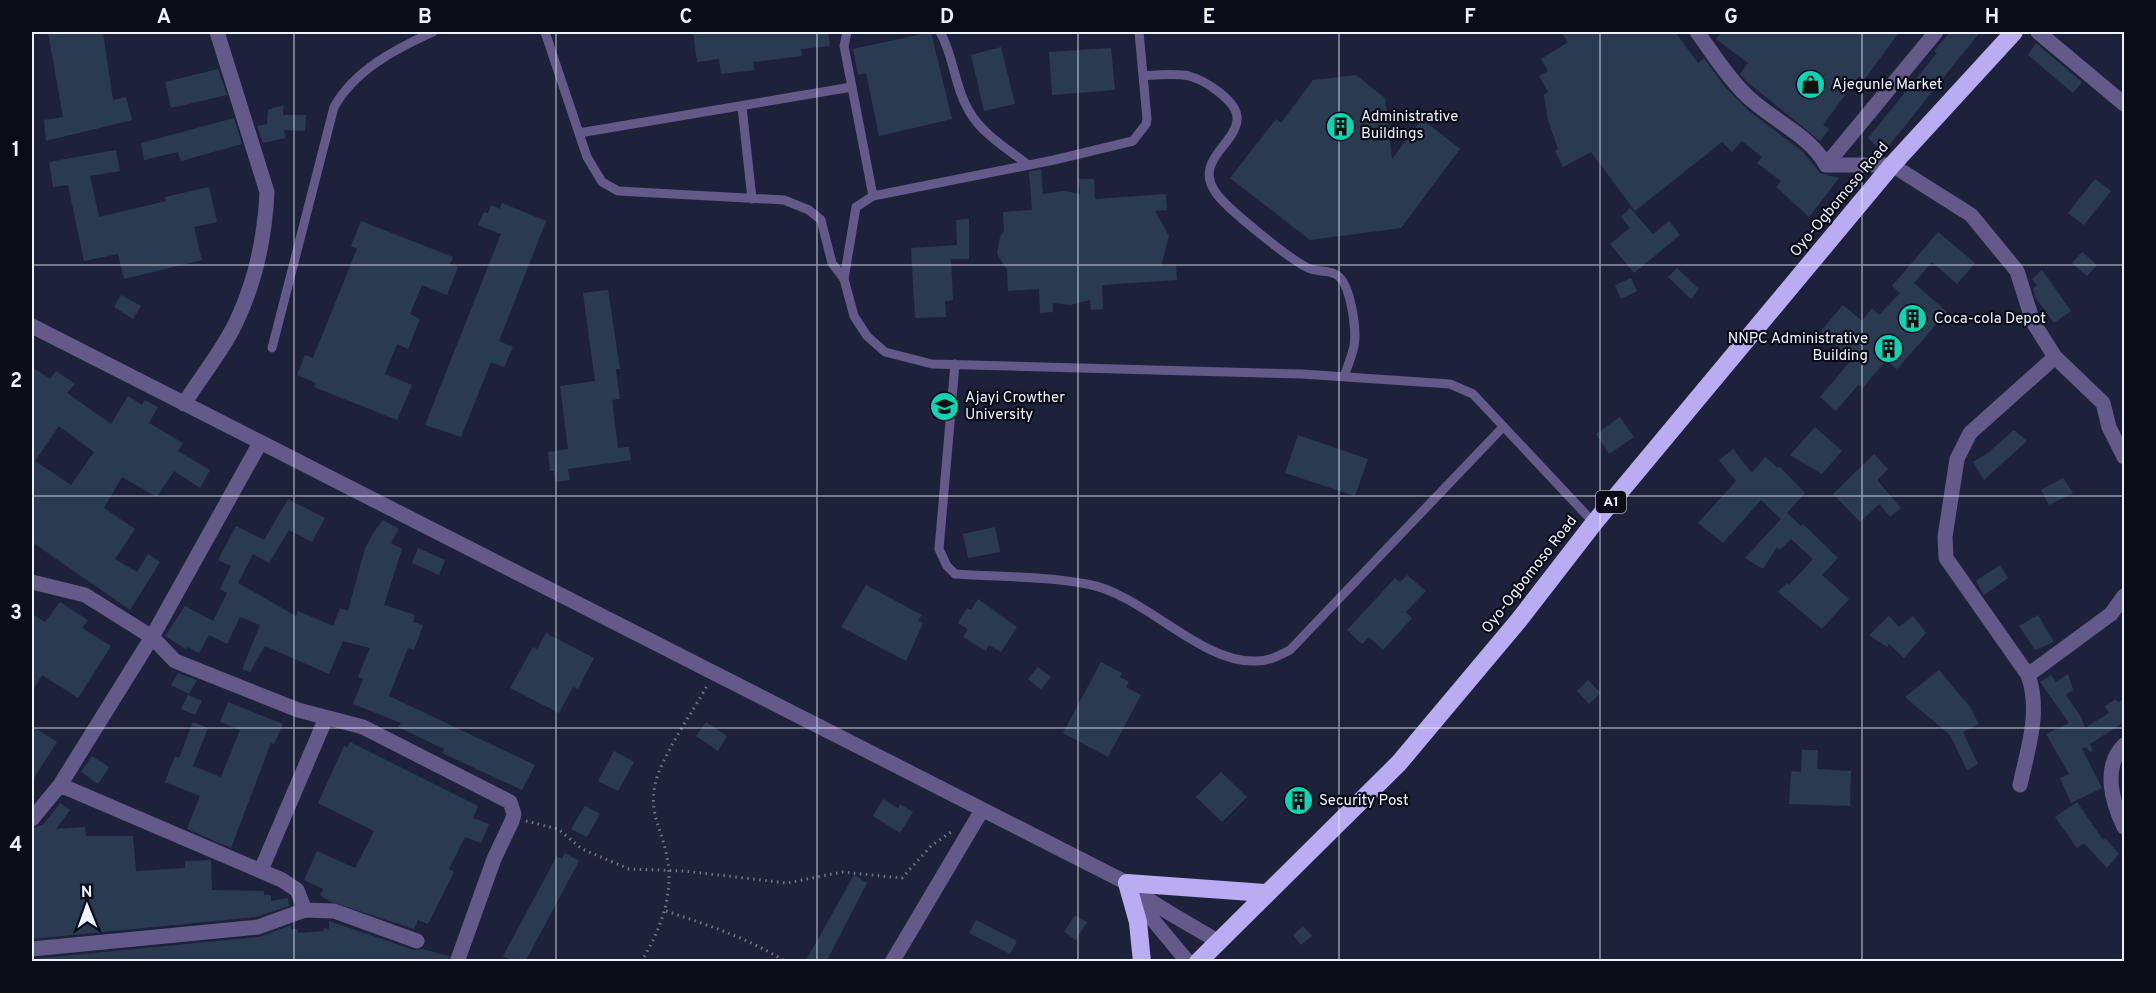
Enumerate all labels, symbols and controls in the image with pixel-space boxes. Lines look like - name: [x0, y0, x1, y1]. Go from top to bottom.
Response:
- text: A: [157, 5, 171, 31]
- text: B: [418, 5, 432, 31]
- text: C: [680, 5, 692, 31]
- text: D: [940, 5, 954, 31]
- text: E: [1203, 5, 1215, 31]
- text: F: [1464, 5, 1476, 31]
- text: G: [1724, 5, 1738, 31]
- text: H: [1985, 5, 1999, 31]
- shop icon: Ajegunle Market: [1795, 69, 1827, 101]
- place label: Ajegunle Market: [1832, 76, 1943, 95]
- place label: Administrative Buildings: [1361, 108, 1458, 144]
- building icon: Administrative Buildings: [1324, 110, 1356, 142]
- text: 1: [12, 138, 20, 164]
- street label: Oyo-Ogbomoso Road: [1786, 139, 1894, 261]
- building icon: Coca-cola Depot: [1897, 303, 1929, 335]
- place label: Coca-cola Depot: [1934, 310, 2046, 329]
- place label: NNPC Administrative Building: [1728, 330, 1868, 366]
- building icon: NNPC Administrative Building: [1873, 332, 1905, 364]
- text: 2: [10, 369, 22, 395]
- place label: Ajayi Crowther University: [965, 389, 1065, 425]
- school or university icon: Ajayi Crowther University: [928, 391, 960, 423]
- road number: A1: [1596, 491, 1626, 513]
- street label: Oyo-Ogbomoso Road: [1478, 512, 1582, 638]
- text: 3: [10, 601, 22, 627]
- building icon: Security Post: [1282, 785, 1314, 817]
- place label: Security Post: [1319, 792, 1409, 811]
- text: 4: [10, 833, 22, 859]
- north arrow: [57, 876, 117, 936]
- text: N: [81, 883, 93, 903]

